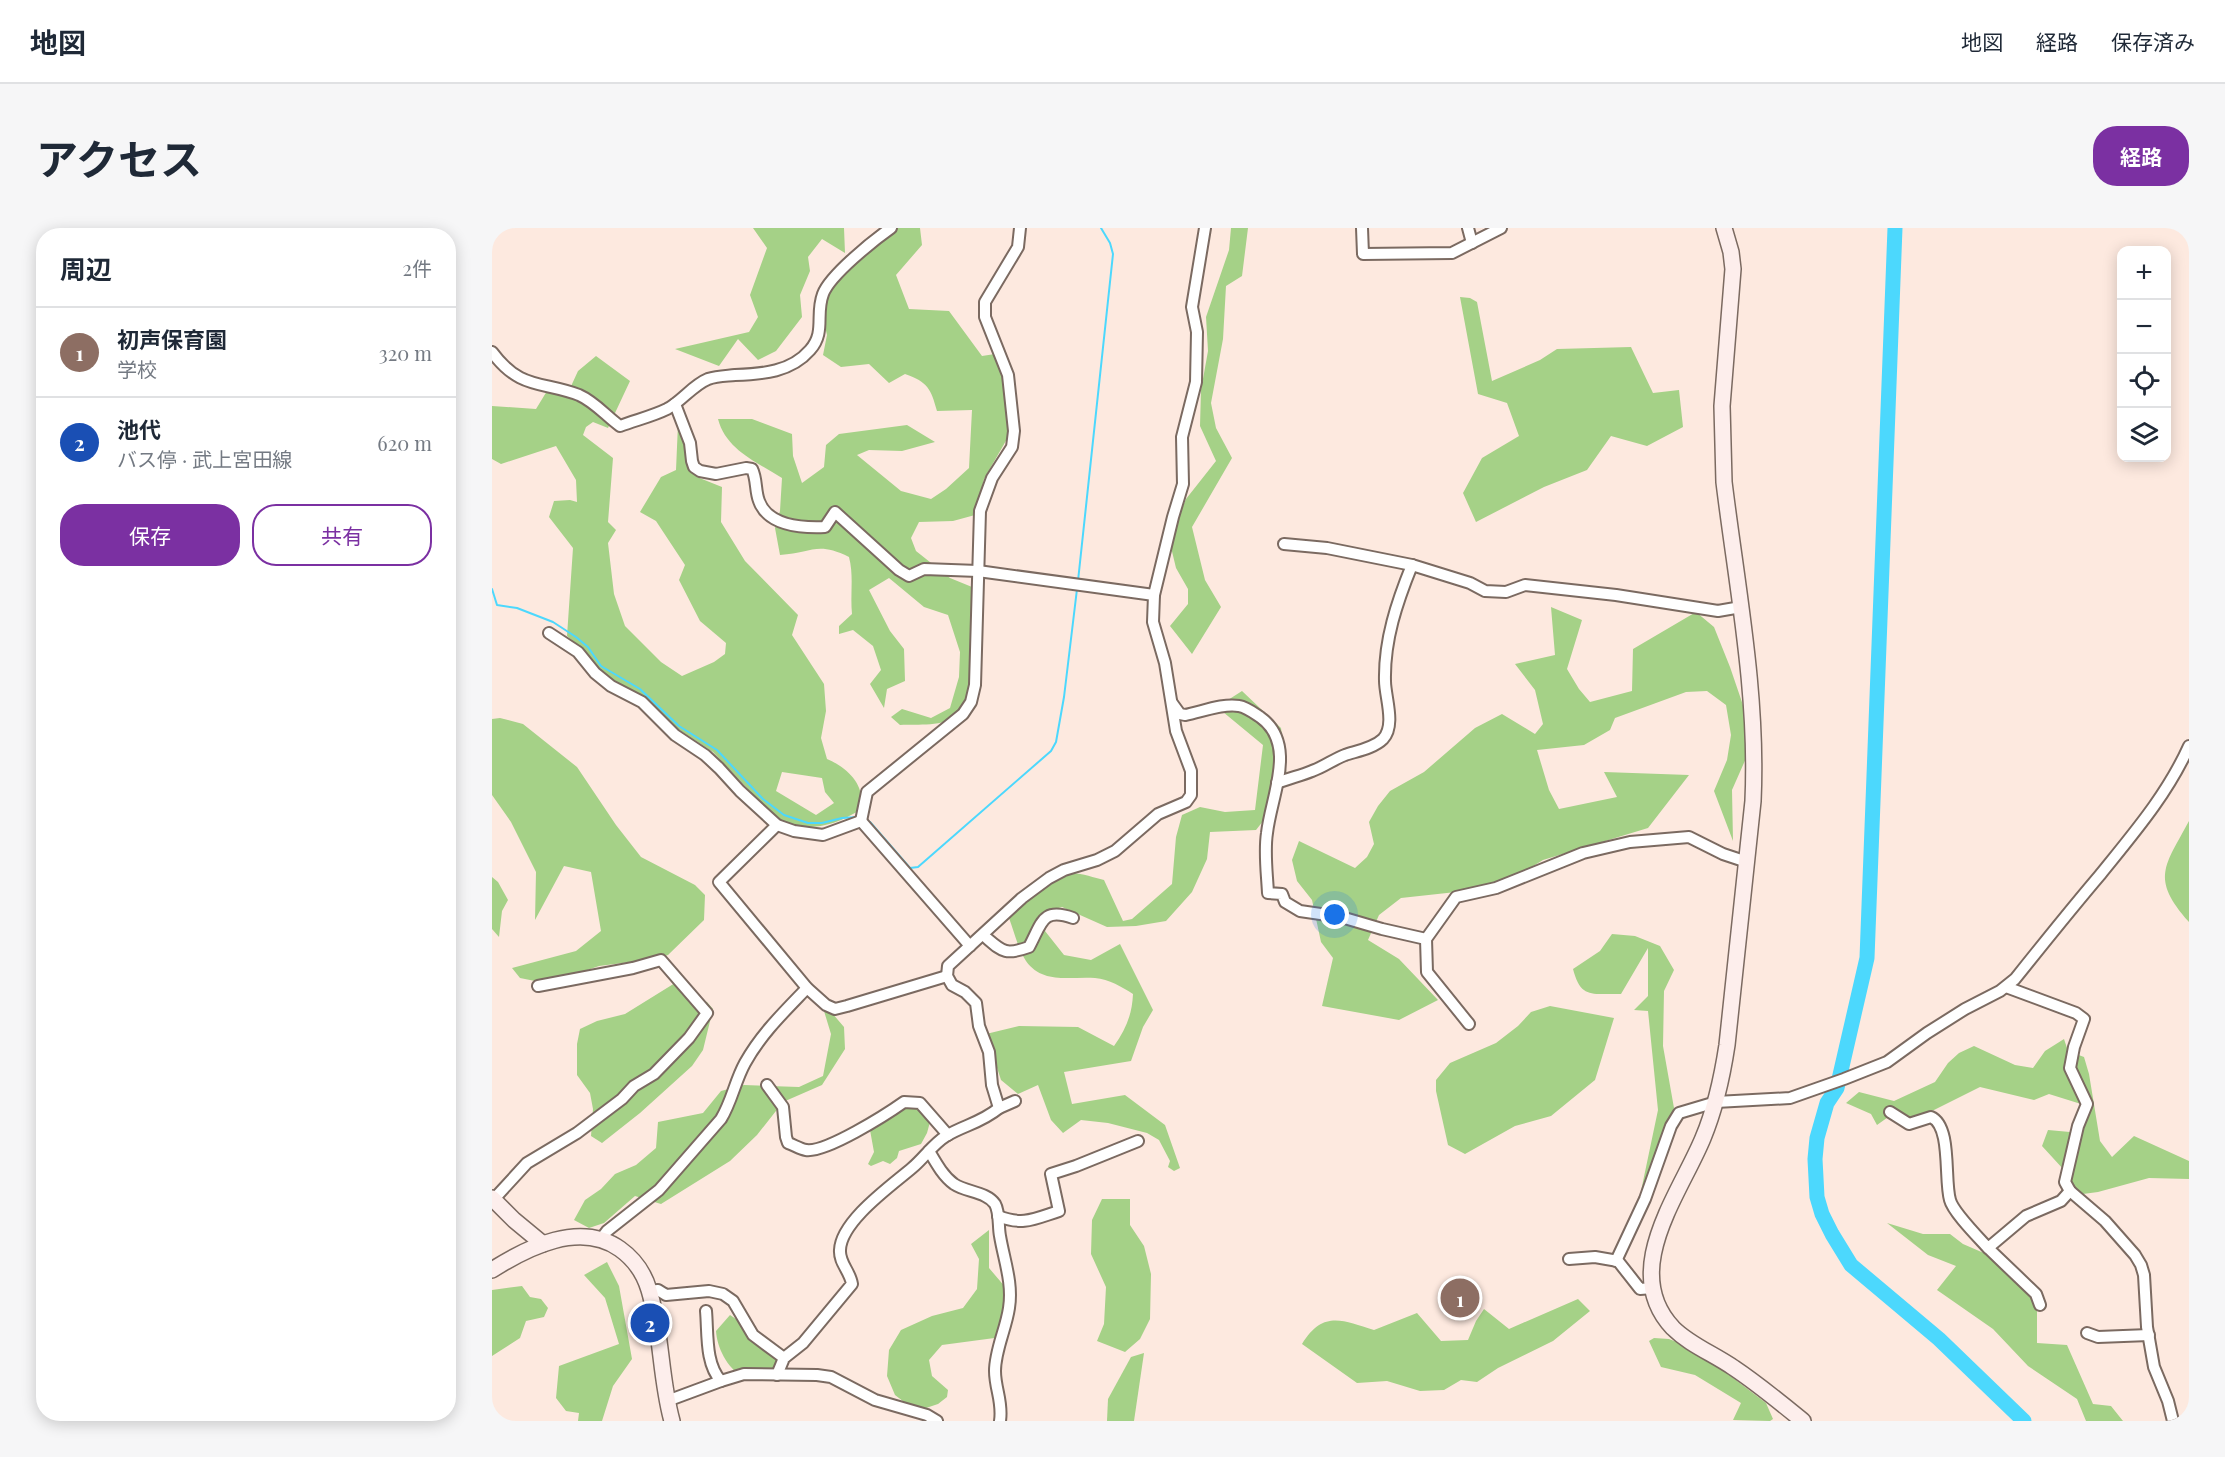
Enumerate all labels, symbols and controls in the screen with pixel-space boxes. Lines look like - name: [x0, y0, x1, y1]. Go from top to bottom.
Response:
- text: 地図: [30, 23, 86, 60]
- text: 地図: [1961, 27, 2003, 55]
- text: 経路: [2036, 27, 2078, 55]
- text: 保存済み: [2111, 27, 2195, 55]
- button: 経路: [2093, 126, 2189, 186]
- text: アクセス: [36, 130, 202, 186]
- map controls: [2117, 246, 2171, 462]
- button: +: [2117, 246, 2171, 300]
- text: 周辺: [60, 251, 112, 286]
- text: 2件: [402, 254, 432, 281]
- button: −: [2117, 300, 2171, 354]
- text: 初声保育園: [117, 324, 227, 354]
- text: 1: [76, 339, 83, 366]
- text: 320 m: [379, 339, 432, 366]
- button: locate: [2117, 354, 2171, 408]
- text: 学校: [117, 355, 157, 382]
- button: layers: [2117, 408, 2171, 462]
- text: 池代: [117, 414, 161, 444]
- text: 2: [74, 429, 85, 456]
- text: 620 m: [377, 429, 432, 456]
- text: バス停 · 武上宮田線: [117, 445, 292, 472]
- button: 保存: [60, 504, 240, 566]
- button: 共有: [252, 504, 432, 566]
- your location: [1320, 900, 1349, 929]
- pin: 1: [1440, 1276, 1480, 1320]
- pin: 2: [630, 1300, 670, 1346]

